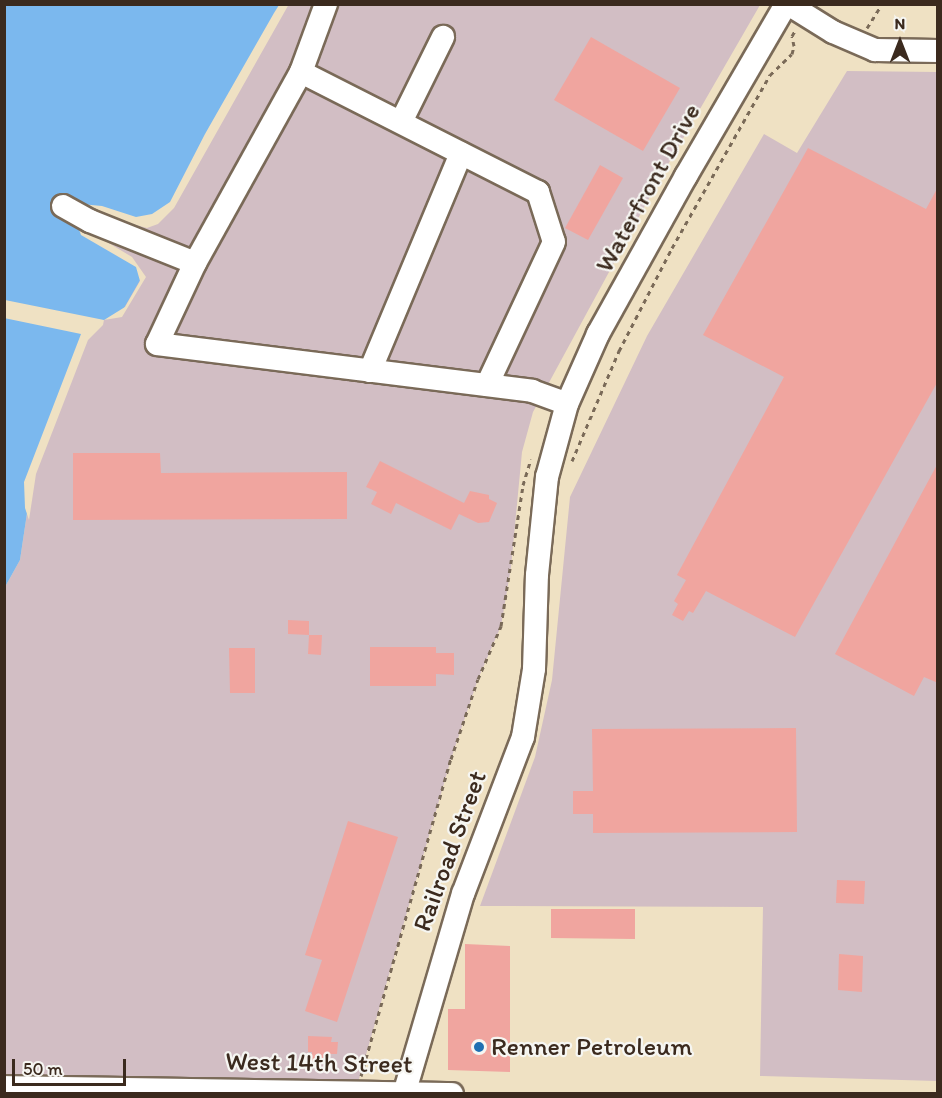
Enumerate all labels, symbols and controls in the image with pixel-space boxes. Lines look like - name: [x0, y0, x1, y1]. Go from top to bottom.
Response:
- north arrow: [870, 12, 930, 72]
- text: N: [895, 14, 905, 33]
- street label: Waterfront Drive: [589, 98, 707, 278]
- street label: Railroad Street: [407, 766, 493, 936]
- place label: Renner Petroleum: [491, 1031, 691, 1063]
- marker: Renner Petroleum: [472, 1040, 486, 1054]
- street label: West 14th Street: [226, 1046, 412, 1080]
- scale bar: [15, 1047, 129, 1085]
- text: 50 m: [23, 1058, 63, 1080]

